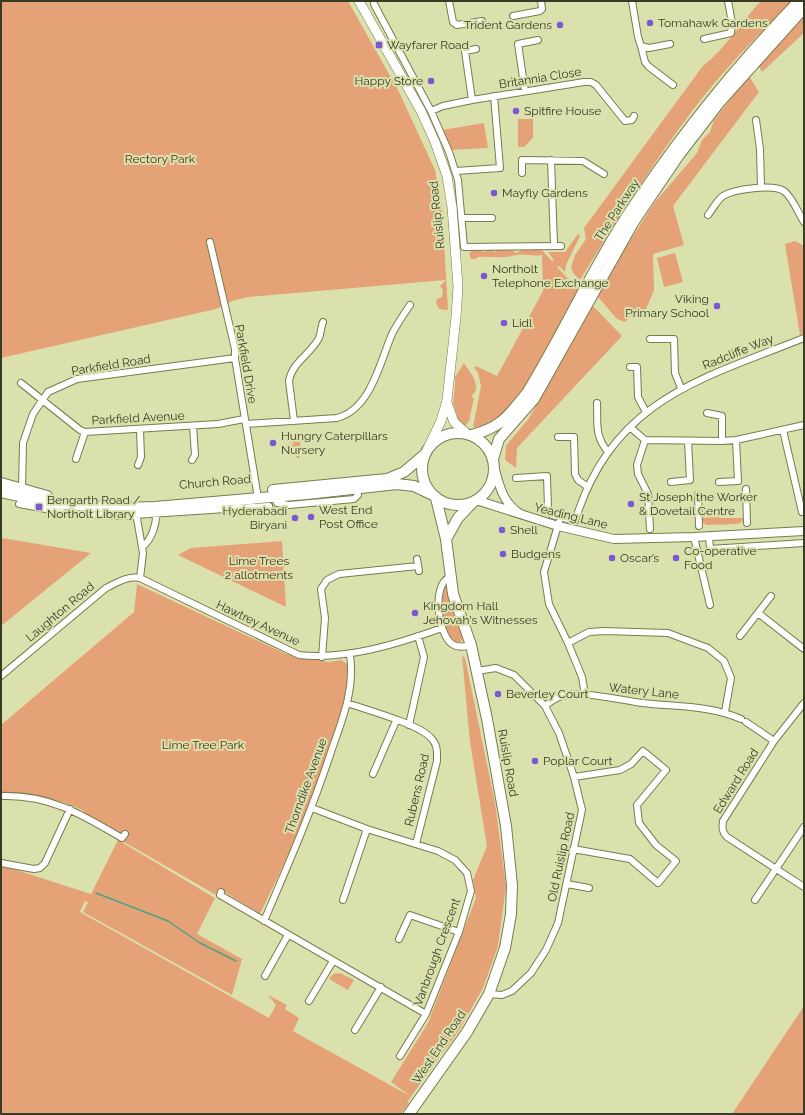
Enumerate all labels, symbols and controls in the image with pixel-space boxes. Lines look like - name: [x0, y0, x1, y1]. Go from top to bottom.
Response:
- place label: Tomahawk Gardens: [658, 16, 768, 30]
- place label: Trident Gardens: [464, 18, 552, 32]
- marker: Tomahawk Gardens: [645, 18, 655, 28]
- marker: Trident Gardens: [555, 20, 565, 30]
- place label: Wayfarer Road: [387, 38, 469, 52]
- marker: Wayfarer Road: [374, 40, 384, 50]
- street label: Britannia Close: [498, 65, 582, 91]
- place label: Happy Store: [355, 74, 423, 88]
- marker: Happy Store: [426, 76, 436, 86]
- place label: Spitfire House: [524, 104, 601, 118]
- marker: Spitfire House: [511, 106, 521, 116]
- park label: Rectory Park: [125, 152, 196, 166]
- street label: The Parkway: [592, 176, 643, 244]
- street label: Ruislip Road: [426, 180, 448, 250]
- place label: Mayfly Gardens: [502, 186, 588, 200]
- marker: Mayfly Gardens: [489, 188, 499, 198]
- place label: Northolt Telephone Exchange: [492, 262, 609, 290]
- marker: Northolt Telephone Exchange: [479, 271, 489, 281]
- place label: Viking Primary School: [625, 292, 710, 320]
- marker: Viking Primary School: [712, 301, 722, 311]
- place label: Lidl: [512, 316, 533, 330]
- marker: Lidl: [499, 318, 509, 328]
- street label: Parkfield Drive: [232, 323, 260, 405]
- street label: Radcliffe Way: [700, 331, 776, 373]
- street label: Parkfield Road: [70, 352, 152, 378]
- street label: Parkfield Avenue: [91, 409, 185, 427]
- place label: Hungry Caterpillars Nursery: [281, 429, 388, 457]
- marker: Hungry Caterpillars Nursery: [268, 438, 278, 448]
- street label: Church Road: [179, 472, 251, 492]
- place label: St Joseph the Worker & Dovetail Centre: [639, 490, 758, 518]
- place label: Bengarth Road / Northolt Library: [47, 493, 140, 521]
- marker: St Joseph the Worker & Dovetail Centre: [626, 499, 636, 509]
- street label: Yeading Lane: [533, 500, 609, 532]
- marker: Bengarth Road / Northolt Library: [34, 502, 44, 512]
- place label: West End Post Office: [319, 503, 378, 531]
- place label: Hyderabadi Biryani: [223, 504, 287, 532]
- marker: West End Post Office: [306, 512, 316, 522]
- marker: Hyderabadi Biryani: [290, 513, 300, 523]
- place label: Shell: [510, 523, 539, 537]
- marker: Shell: [497, 525, 507, 535]
- place label: Co-operative Food: [684, 544, 757, 572]
- place label: Budgens: [511, 547, 561, 561]
- marker: Budgens: [498, 549, 508, 559]
- place label: Oscar’s: [620, 551, 659, 565]
- marker: Oscar’s: [607, 553, 617, 563]
- marker: Co-operative Food: [671, 553, 681, 563]
- park label: Lime Trees 2 allotments: [225, 554, 293, 582]
- street label: Laughton Road: [23, 579, 97, 645]
- street label: Hawtrey Avenue: [214, 597, 302, 649]
- place label: Kingdom Hall Jehovah's Witnesses: [423, 599, 538, 627]
- marker: Kingdom Hall Jehovah's Witnesses: [410, 608, 420, 618]
- street label: Watery Lane: [608, 680, 680, 702]
- place label: Beverley Court: [506, 687, 588, 701]
- marker: Beverley Court: [493, 689, 503, 699]
- street label: Ruislip Road: [495, 728, 521, 798]
- street label: Thorndike Avenue: [282, 736, 330, 836]
- park label: Lime Tree Park: [162, 738, 245, 752]
- street label: Edward Road: [710, 746, 762, 816]
- street label: Rubens Road: [402, 752, 432, 828]
- place label: Poplar Court: [543, 754, 612, 768]
- marker: Poplar Court: [530, 756, 540, 766]
- street label: Old Ruislip Road: [545, 811, 577, 903]
- street label: Vanbrough Crescent: [411, 896, 463, 1008]
- street label: West End Road: [409, 1008, 469, 1086]

